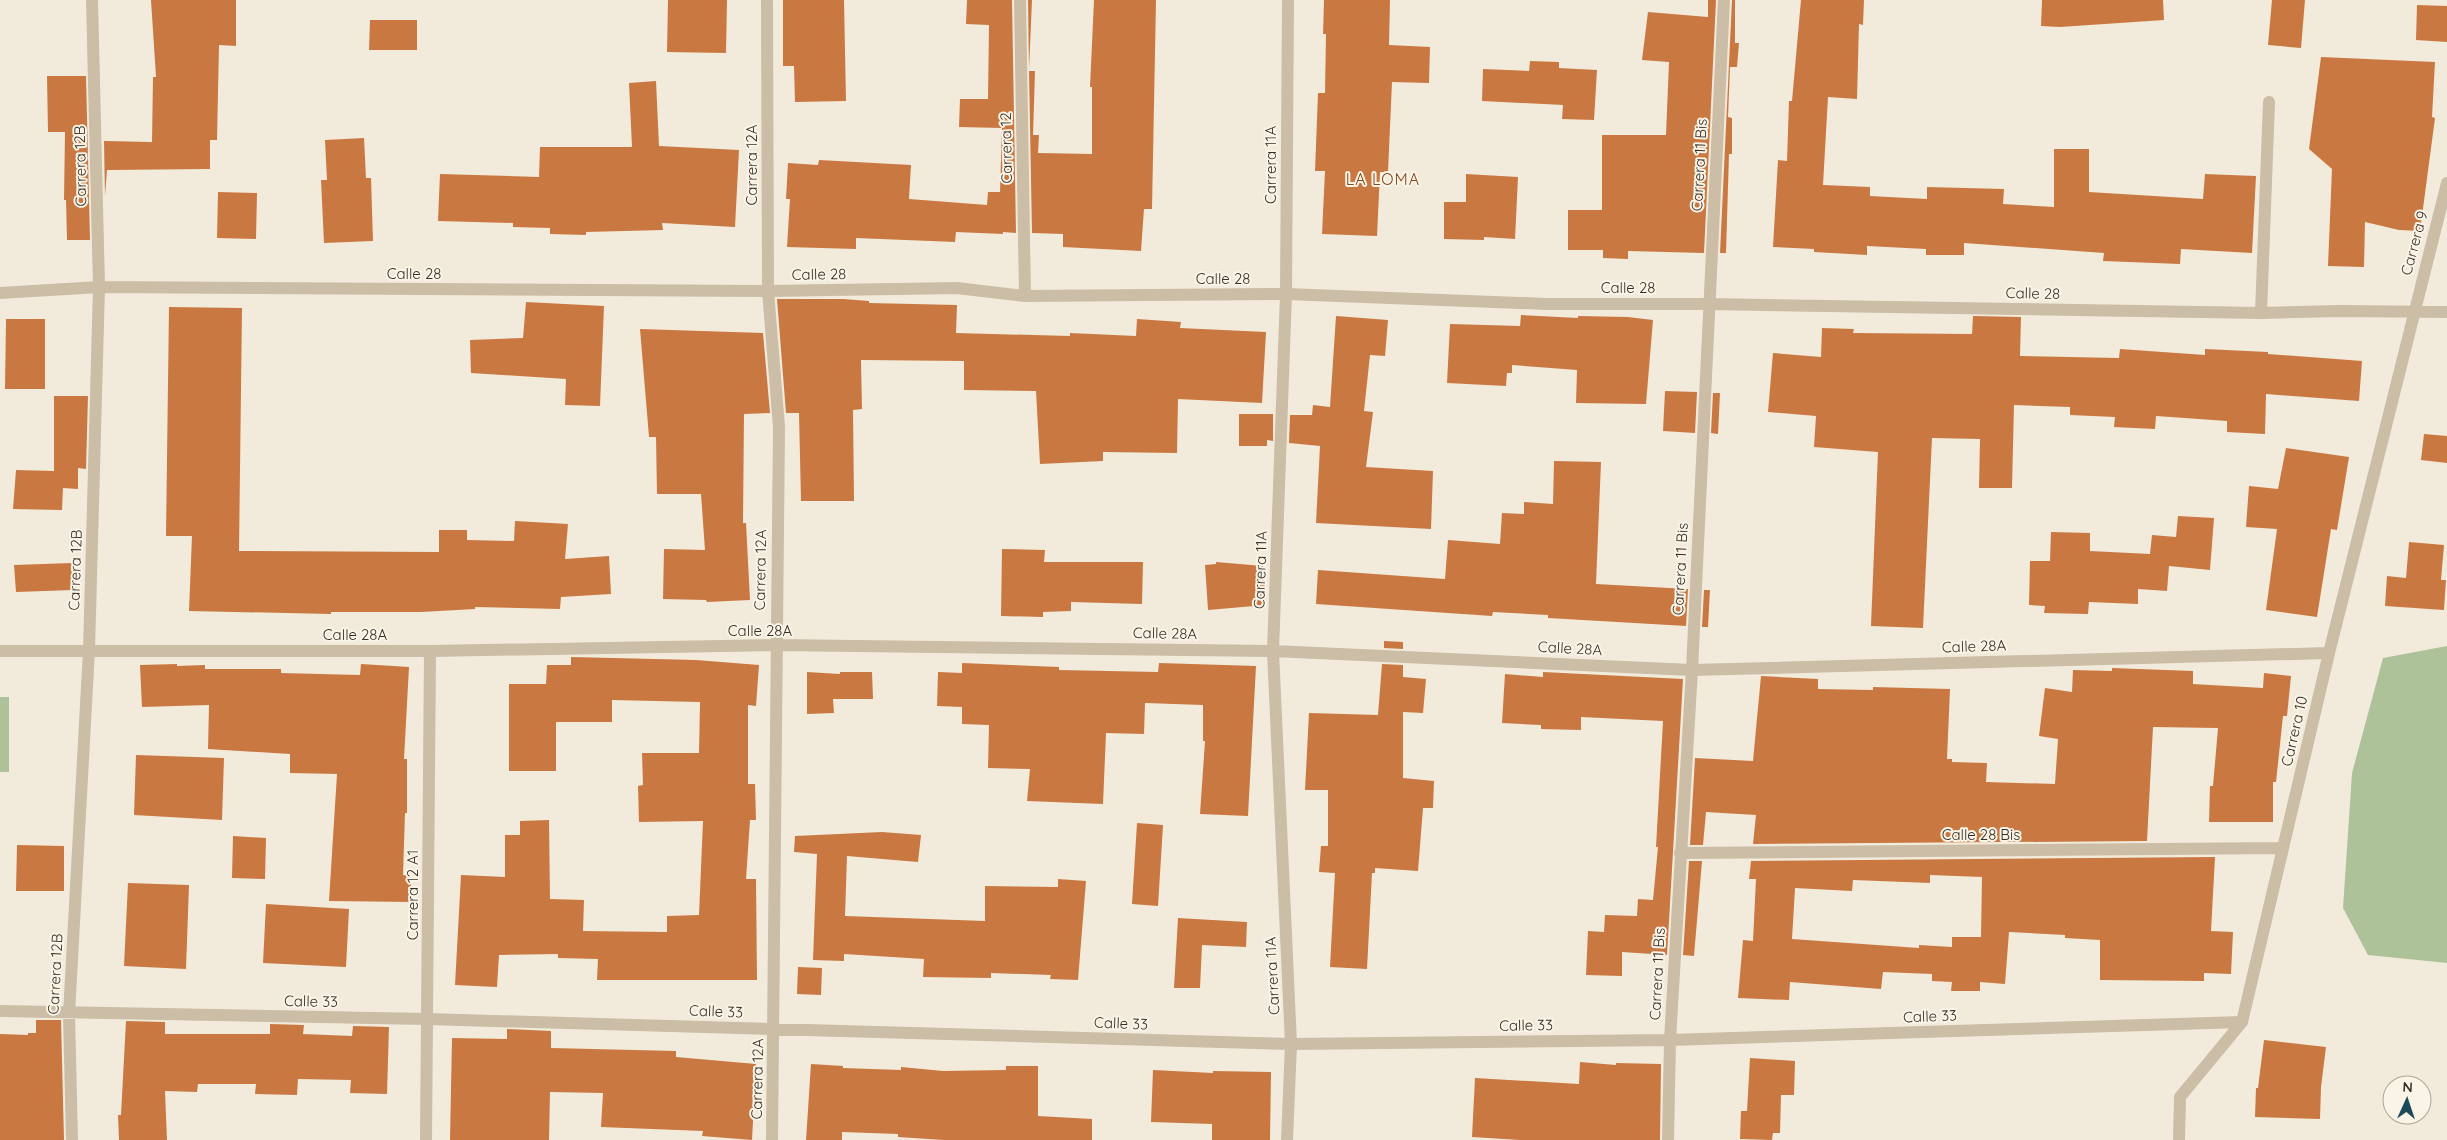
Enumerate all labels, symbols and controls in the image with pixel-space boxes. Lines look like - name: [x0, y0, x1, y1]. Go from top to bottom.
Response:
- street label: Carrera 12: [996, 112, 1016, 184]
- street label: Carrera 11 Bis: [1687, 118, 1711, 212]
- street label: Carrera 12A: [742, 124, 761, 205]
- street label: Carrera 12B: [70, 125, 90, 207]
- street label: Carrera 11A: [1261, 126, 1280, 204]
- district label: LA LOMA: [1346, 169, 1420, 189]
- street label: Carrera 9: [2396, 209, 2432, 277]
- street label: Calle 28: [387, 264, 441, 283]
- street label: Calle 28: [792, 264, 846, 284]
- street label: Calle 28: [1196, 269, 1250, 288]
- street label: Calle 28: [1601, 278, 1655, 297]
- street label: Calle 28: [2006, 283, 2060, 303]
- street label: Carrera 11 Bis: [1668, 522, 1692, 616]
- street label: Carrera 12B: [64, 529, 86, 611]
- street label: Carrera 12A: [750, 529, 770, 611]
- street label: Carrera 11A: [1249, 530, 1271, 609]
- street label: Calle 28A: [728, 621, 792, 640]
- street label: Calle 28A: [1133, 623, 1198, 643]
- street label: Calle 28A: [323, 625, 387, 644]
- street label: Calle 28A: [1942, 635, 2007, 657]
- street label: Calle 28A: [1537, 637, 1603, 659]
- street label: Carrera 10: [2277, 694, 2311, 768]
- street label: Calle 28 Bis: [1942, 825, 2020, 844]
- street label: Carrera 12 A1: [403, 850, 422, 940]
- street label: Carrera 11 Bis: [1645, 927, 1669, 1021]
- street label: Carrera 12B: [43, 933, 67, 1015]
- street label: Carrera 11A: [1260, 936, 1284, 1016]
- street label: Calle 33: [284, 991, 338, 1011]
- street label: Calle 33: [689, 1001, 743, 1021]
- street label: Calle 33: [1903, 1006, 1957, 1026]
- street label: Calle 33: [1094, 1013, 1148, 1033]
- street label: Calle 33: [1499, 1015, 1553, 1035]
- street label: Carrera 12A: [747, 1038, 767, 1120]
- north arrow: [2382, 1075, 2432, 1125]
- text: N: [2402, 1078, 2413, 1096]

